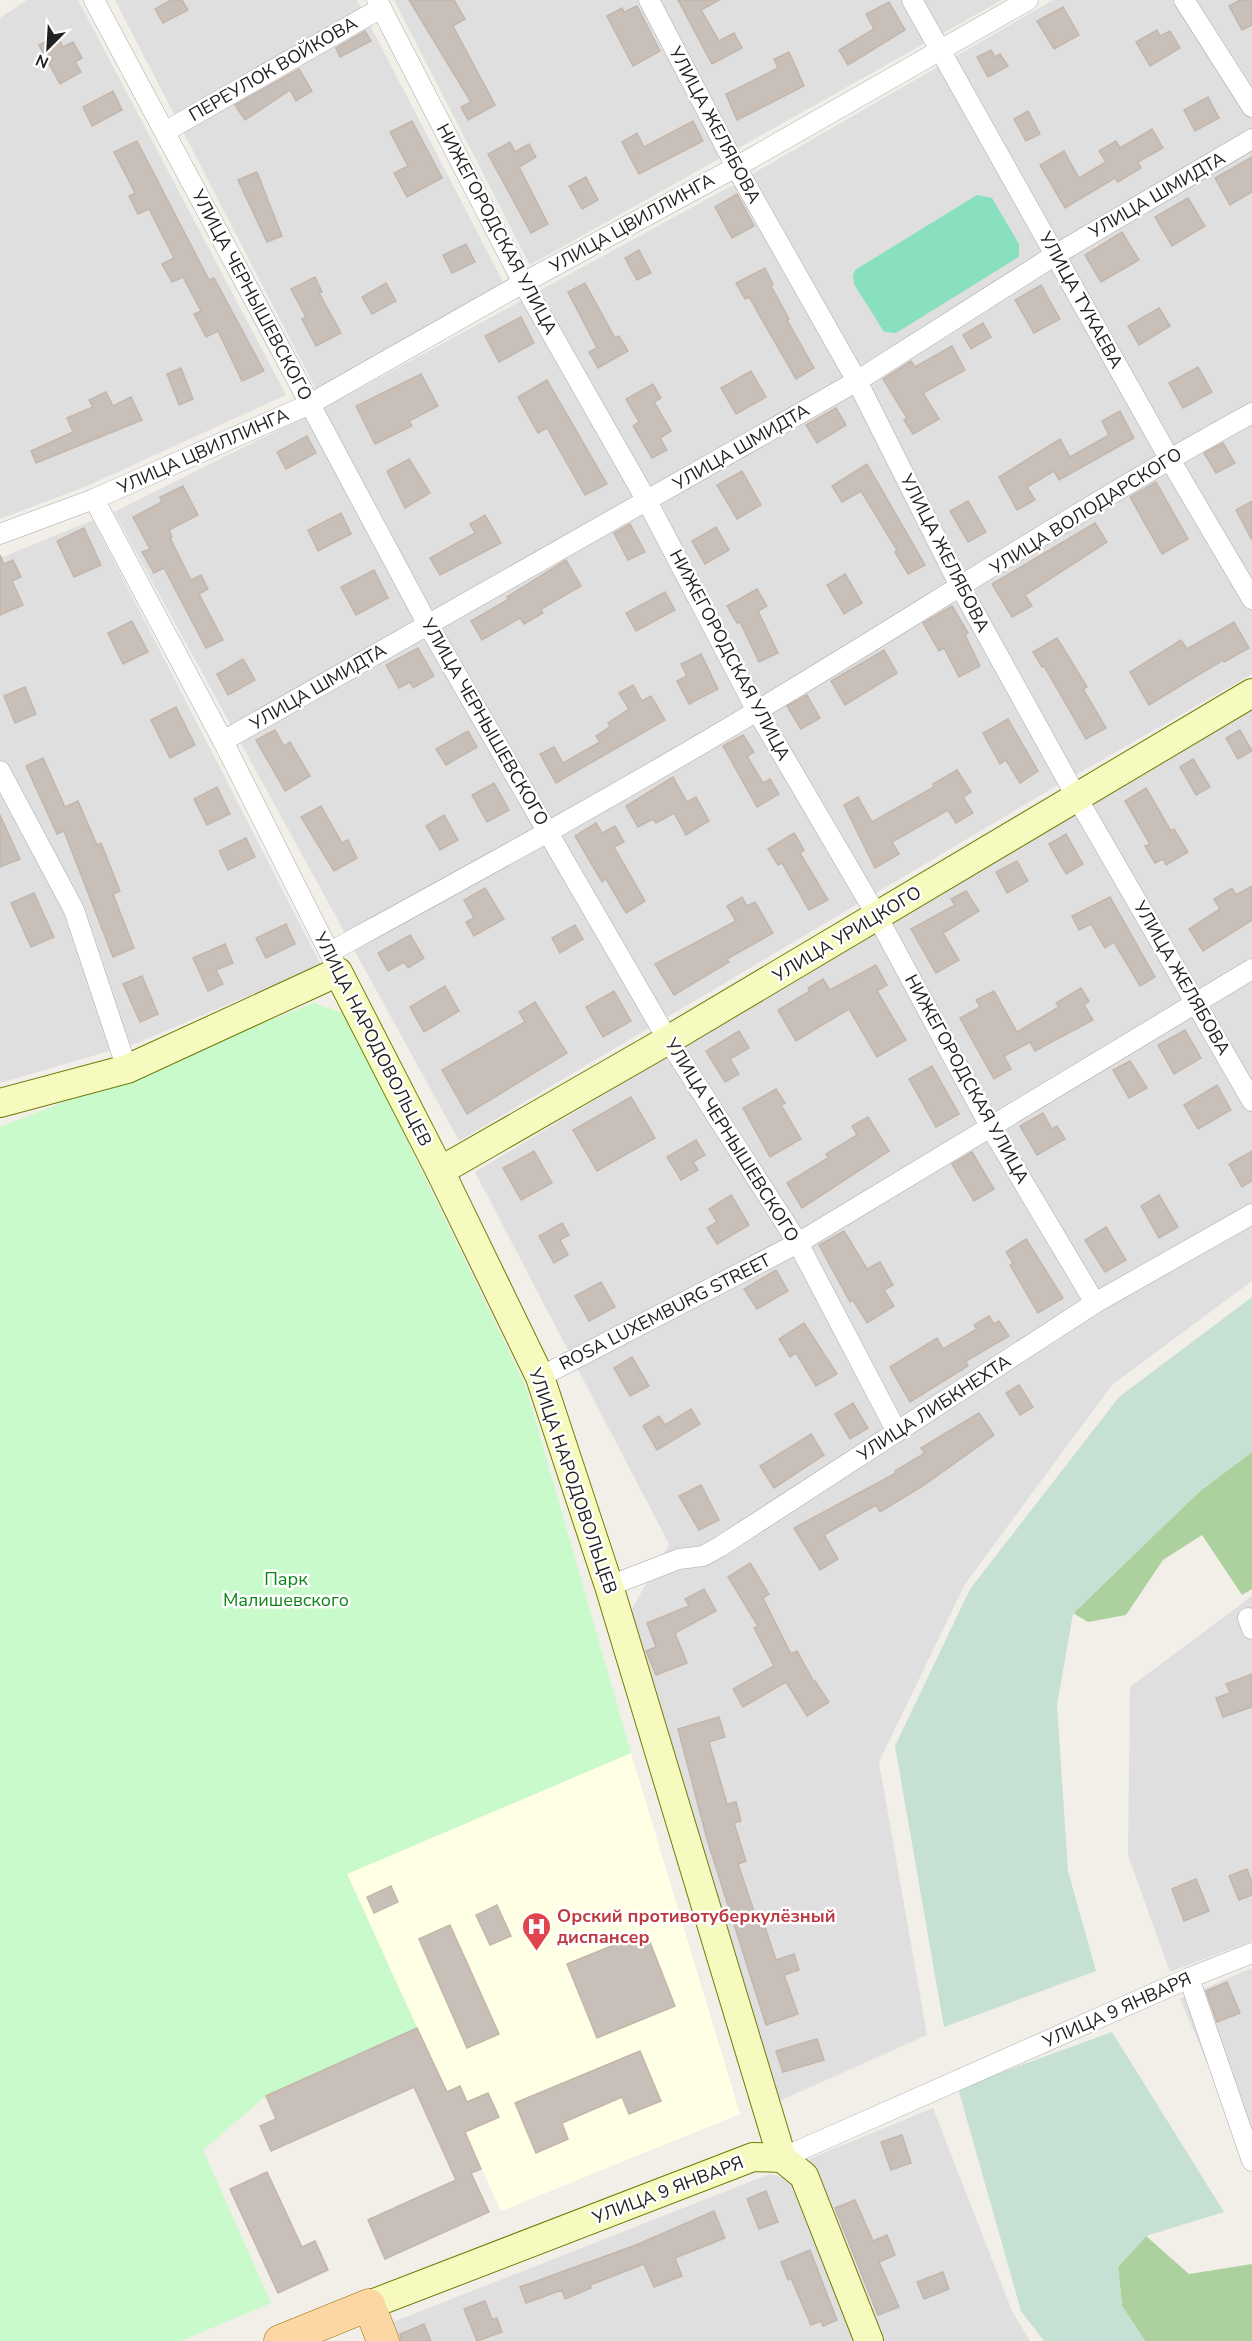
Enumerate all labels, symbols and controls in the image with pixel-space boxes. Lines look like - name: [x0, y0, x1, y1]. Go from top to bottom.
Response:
- street label: ПЕРЕУЛОК ВОЙКОВА: [185, 11, 361, 127]
- north arrow: [18, 18, 78, 78]
- street label: УЛИЦА ЖЕЛЯБОВА: [663, 42, 767, 208]
- text: N: [32, 48, 52, 73]
- street label: НИЖЕГОРОДСКАЯ УЛИЦА: [431, 119, 563, 339]
- street label: УЛИЦА ШМИДТА: [1084, 146, 1230, 244]
- street label: УЛИЦА ЦВИЛЛИНГА: [544, 168, 719, 279]
- street label: УЛИЦА ЧЕРНЫШЕВСКОГО: [186, 184, 318, 405]
- street label: УЛИЦА ТУКАЕВА: [1033, 227, 1128, 373]
- street label: УЛИЦА ШМИДТА: [668, 398, 814, 496]
- street label: УЛИЦА ЦВИЛЛИНГА: [113, 402, 292, 500]
- street label: УЛИЦА ВОЛОДАРСКОГО: [985, 442, 1187, 581]
- street label: УЛИЦА ЖЕЛЯБОВА: [894, 469, 995, 636]
- street label: НИЖЕГОРОДСКАЯ УЛИЦА: [664, 545, 796, 765]
- street label: УЛИЦА ЧЕРНЫШЕВСКОГО: [415, 613, 554, 830]
- street label: УЛИЦА ШМИДТА: [245, 638, 391, 736]
- street label: УЛИЦА УРИЦКОГО: [767, 880, 926, 988]
- street label: УЛИЦА ЖЕЛЯБОВА: [1128, 896, 1236, 1059]
- street label: УЛИЦА НАРОДОВОЛЬЦЕВ: [308, 927, 438, 1150]
- street label: НИЖЕГОРОДСКАЯ УЛИЦА: [899, 970, 1035, 1188]
- street label: УЛИЦА ЧЕРНЫШЕВСКОГО: [659, 1033, 805, 1246]
- street label: ROSA LUXEMBURG STREET: [555, 1248, 775, 1376]
- street label: УЛИЦА ЛИБКНЕХТА: [852, 1349, 1015, 1467]
- street label: УЛИЦА НАРОДОВОЛЬЦЕВ: [523, 1364, 623, 1597]
- park label: Парк Малишевского: [223, 1567, 349, 1612]
- place label: Орский противотуберкулёзный диспансер: [557, 1904, 836, 1949]
- hospital icon: Орский противотуберкулёзный диспансер: [520, 1910, 552, 1952]
- street label: УЛИЦА 9 ЯНВАРЯ: [1038, 1967, 1195, 2054]
- street label: УЛИЦА 9 ЯНВАРЯ: [588, 2150, 747, 2230]

